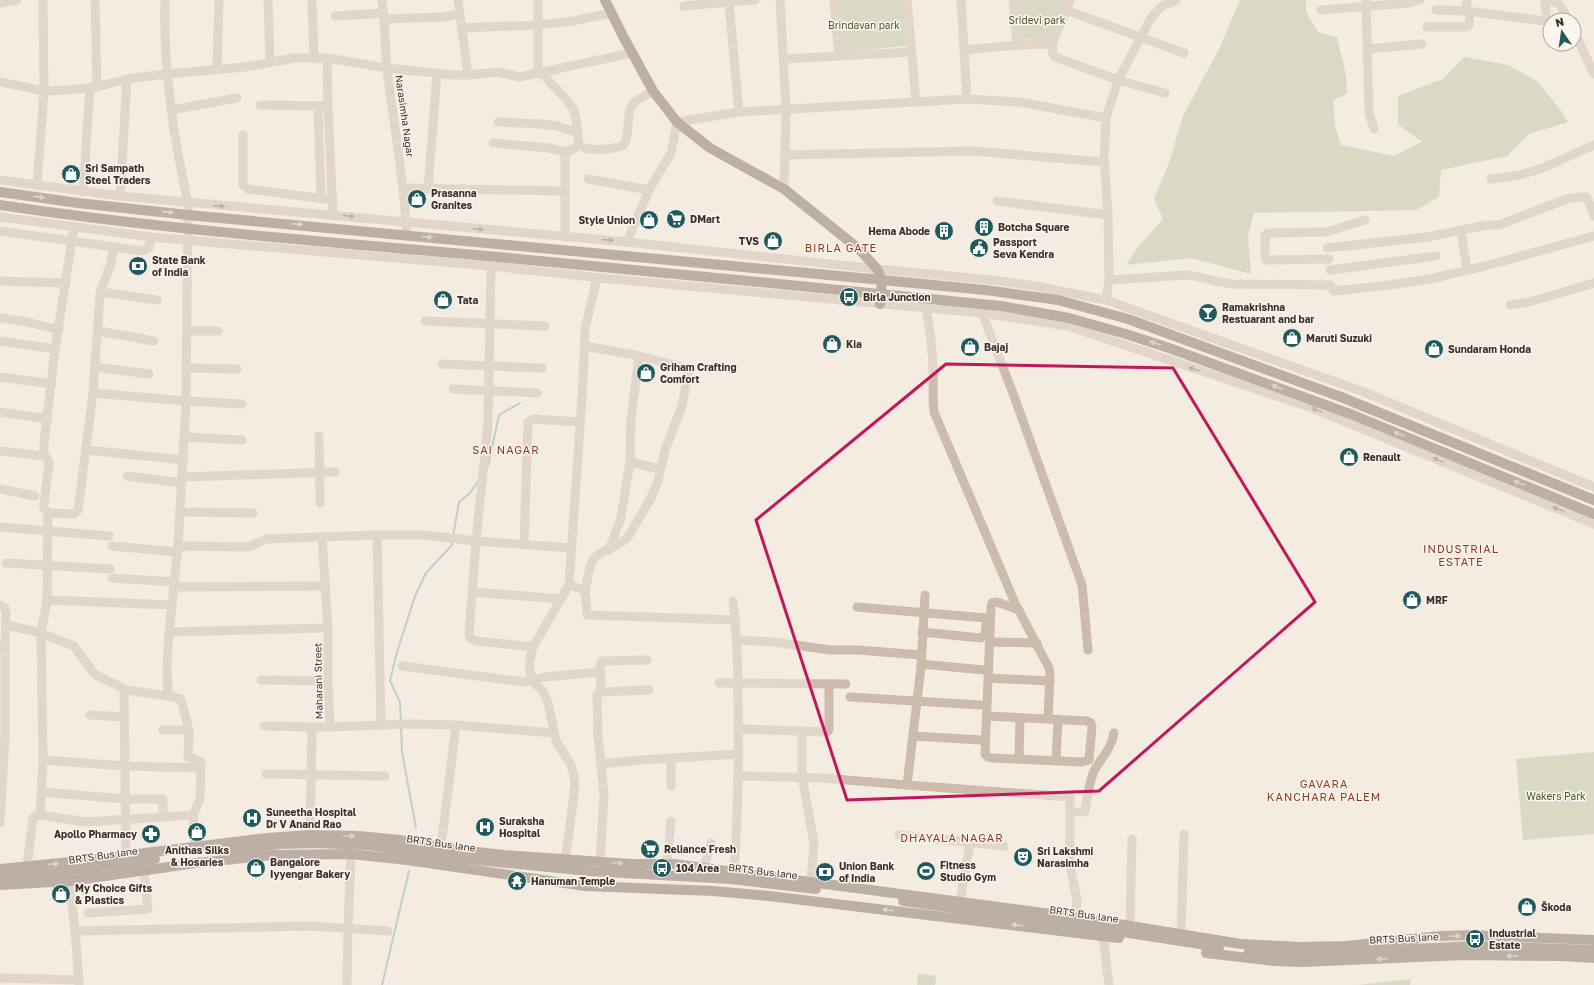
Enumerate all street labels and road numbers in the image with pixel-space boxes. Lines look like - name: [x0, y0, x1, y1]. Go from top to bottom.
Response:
- street label: Narasimha Nagar: [393, 74, 417, 158]
- street label: Maharani Street: [311, 643, 325, 719]
- street label: BRTS Bus lane: [406, 832, 477, 854]
- street label: BRTS Bus lane: [68, 844, 139, 866]
- street label: BRTS Bus lane: [728, 861, 799, 881]
- street label: BRTS Bus lane: [1049, 903, 1120, 925]
- street label: BRTS Bus lane: [1369, 930, 1439, 946]

